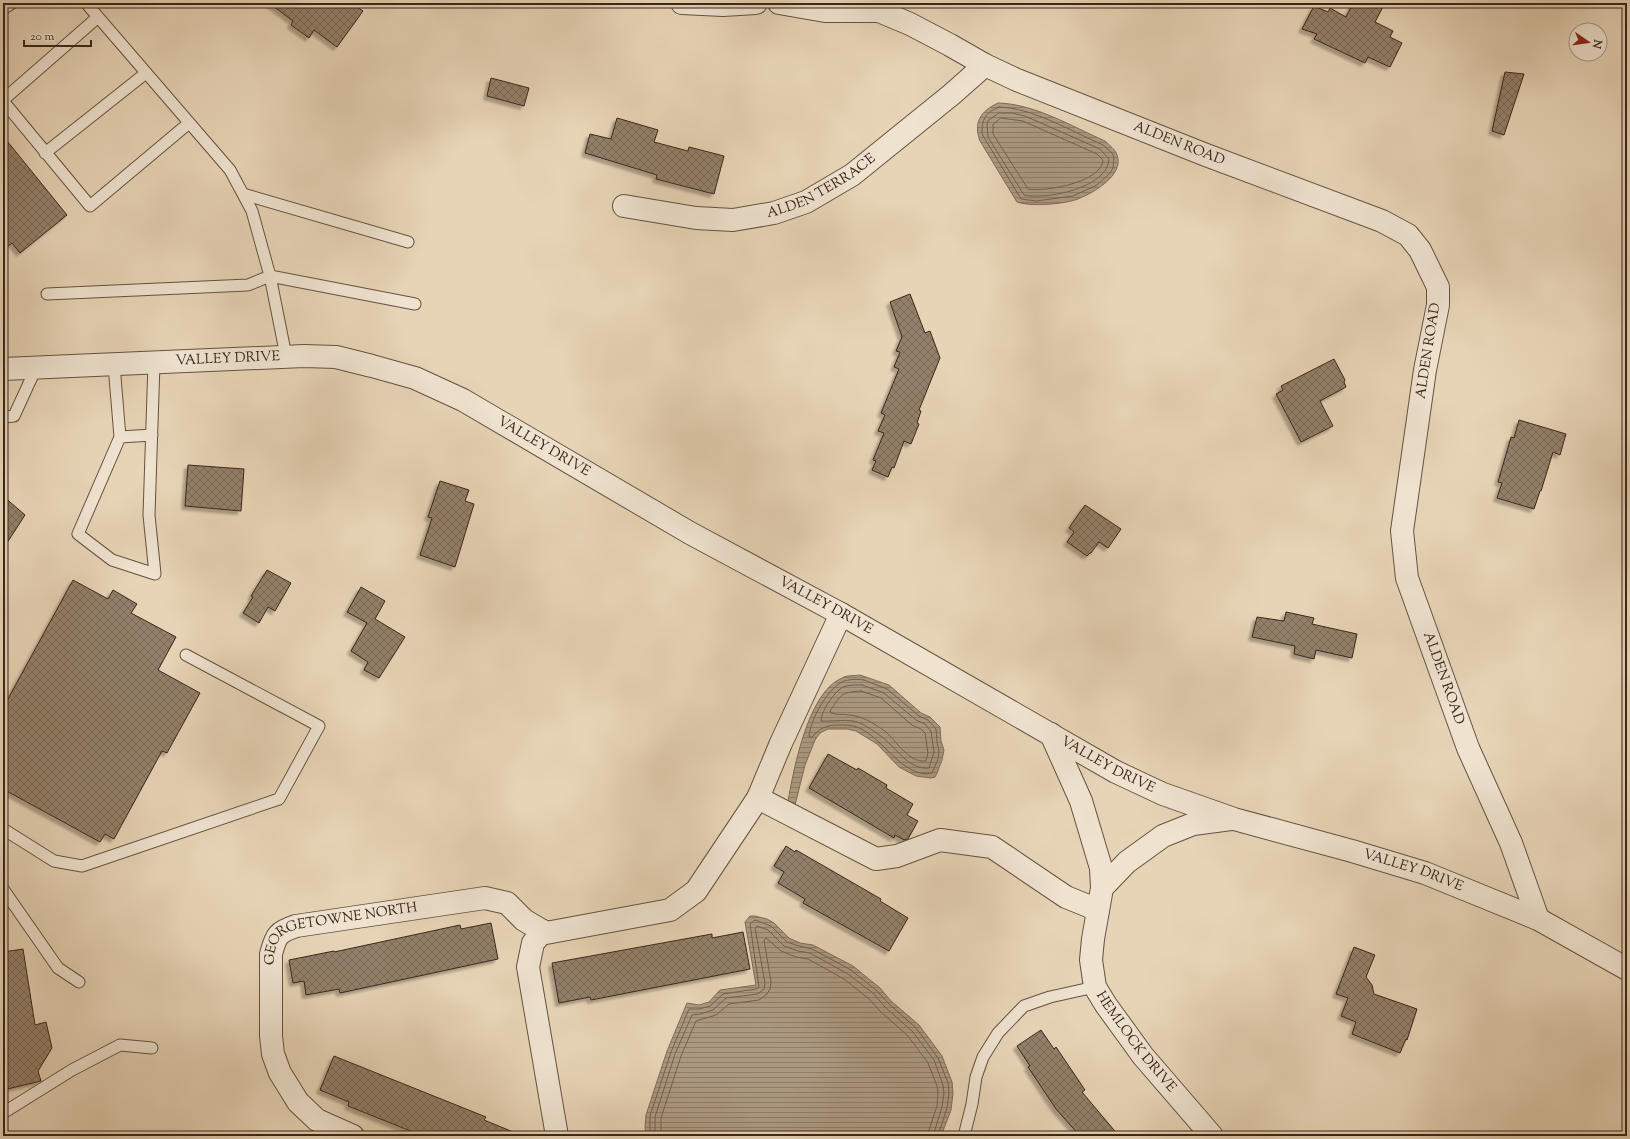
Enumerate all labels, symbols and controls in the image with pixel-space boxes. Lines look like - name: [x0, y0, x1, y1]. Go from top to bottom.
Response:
- scale bar: [24, 22, 91, 48]
- north arrow: [1568, 22, 1608, 62]
- text: 20 m: [30, 28, 55, 46]
- text: N: [1588, 37, 1606, 50]
- street label: ALDEN ROAD: [1130, 117, 1228, 171]
- street label: ALDEN TERRACE: [766, 149, 881, 224]
- street label: ALDEN ROAD: [1412, 302, 1446, 400]
- street label: VALLEY DRIVE: [175, 347, 281, 372]
- street label: VALLEY DRIVE: [493, 412, 594, 482]
- street label: VALLEY DRIVE: [775, 572, 877, 640]
- street label: ALDEN ROAD: [1417, 629, 1469, 727]
- street label: VALLEY DRIVE: [1057, 732, 1159, 799]
- street label: VALLEY DRIVE: [1360, 845, 1466, 898]
- street label: GEORGETOWNE NORTH: [261, 898, 419, 965]
- street label: HEMLOCK DRIVE: [1090, 988, 1181, 1098]

